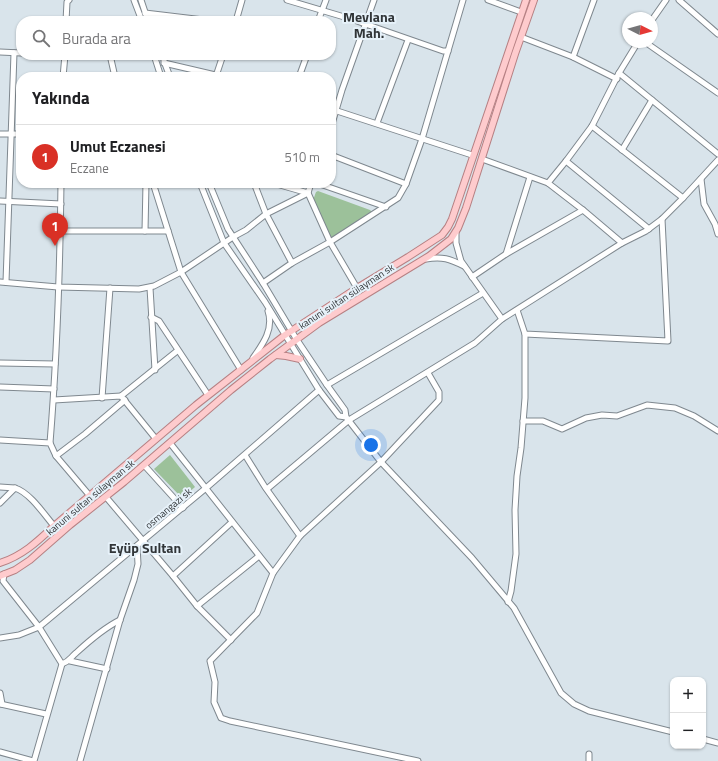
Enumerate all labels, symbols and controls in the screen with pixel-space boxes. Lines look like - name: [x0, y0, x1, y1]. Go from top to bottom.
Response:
- district label: Mevlana Mah.: [343, 6, 395, 43]
- north arrow: [622, 12, 658, 48]
- search box: [16, 16, 336, 60]
- icon: search: [30, 27, 52, 49]
- text: Burada ara: [62, 27, 131, 50]
- text: Yakında: [32, 85, 90, 111]
- text: Umut Eczanesi: [70, 135, 166, 158]
- text: 1: [41, 147, 49, 167]
- text: 510 m: [284, 147, 320, 167]
- text: Eczane: [70, 158, 109, 178]
- pin: 1: [42, 213, 68, 246]
- street label: kanuni sultan sülayman sk: [296, 260, 397, 333]
- your location: [361, 435, 381, 455]
- street label: kanuni sultan sülayman sk: [43, 456, 138, 539]
- street label: osmangazi sk: [142, 484, 195, 533]
- district label: Eyüp Sultan: [109, 537, 181, 558]
- map controls: [670, 677, 706, 749]
- button: +: [670, 677, 706, 713]
- button: −: [670, 713, 706, 749]

